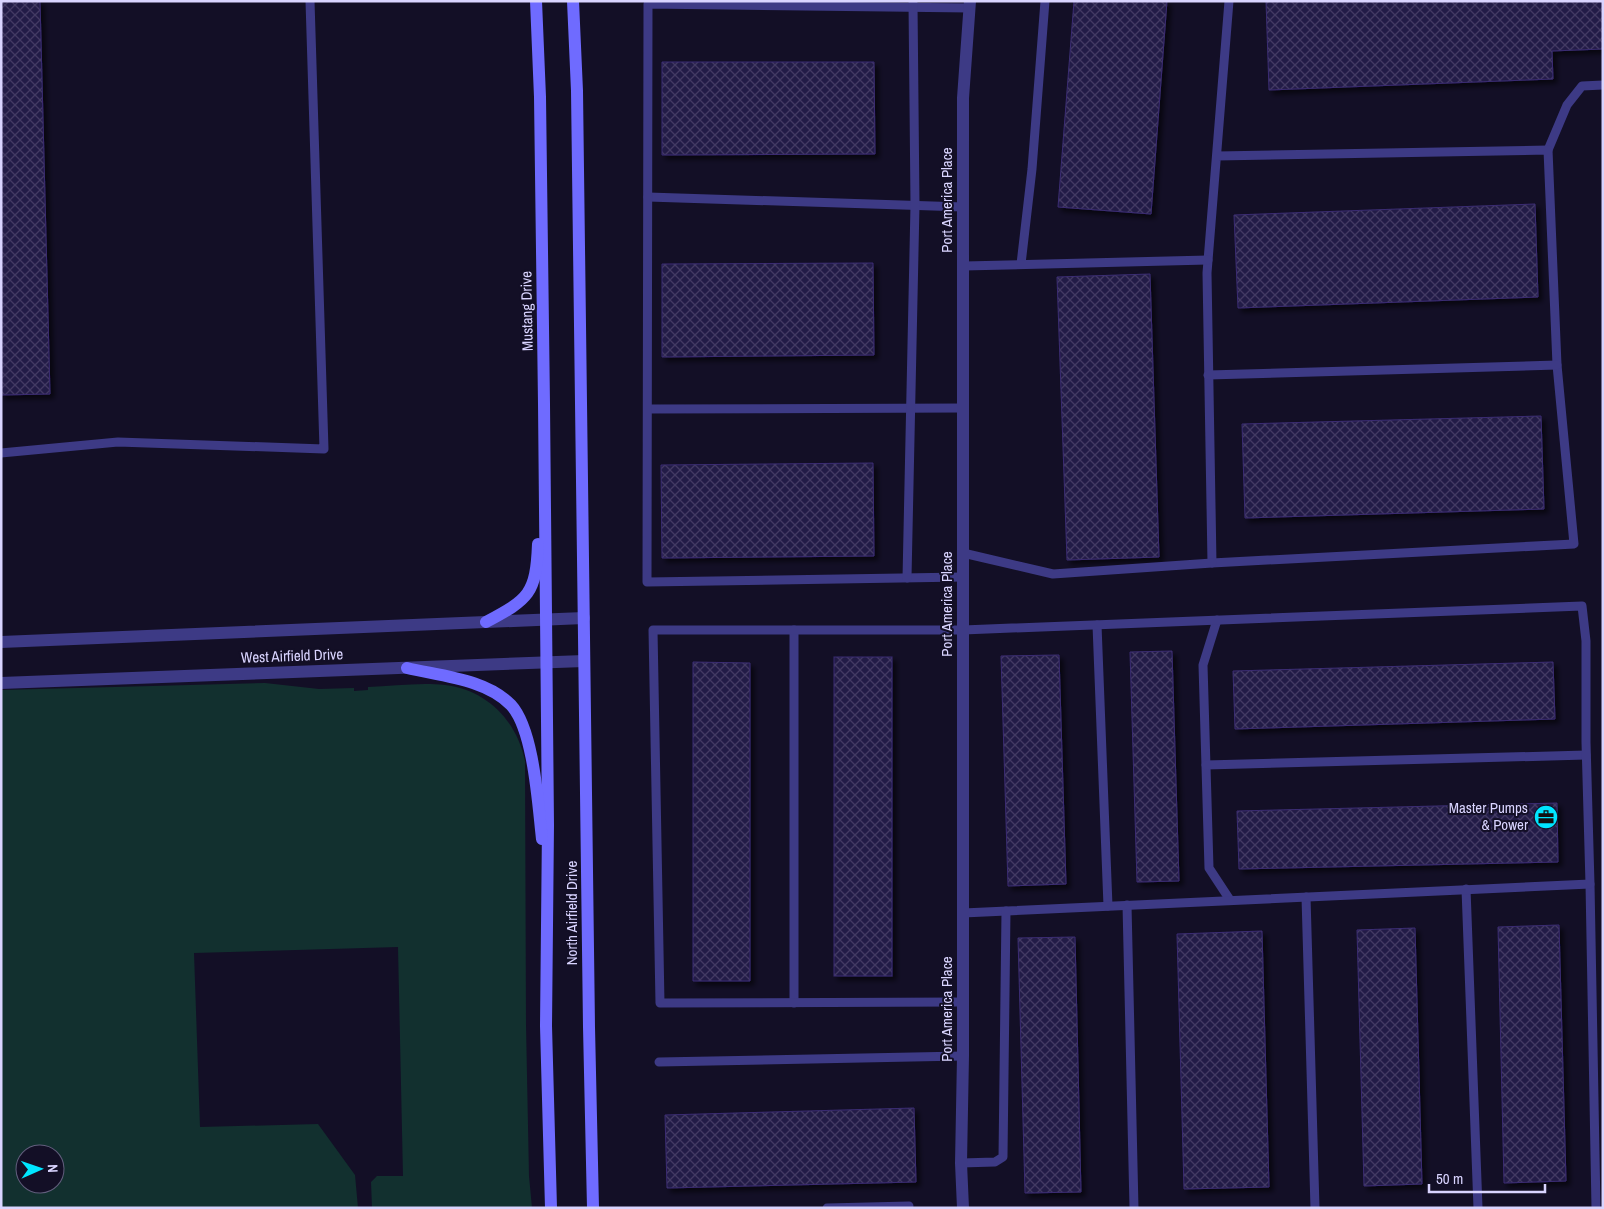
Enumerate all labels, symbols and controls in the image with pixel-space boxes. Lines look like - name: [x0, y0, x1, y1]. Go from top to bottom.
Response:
- street label: Port America Place: [936, 147, 957, 253]
- street label: Mustang Drive: [515, 271, 538, 351]
- street label: Port America Place: [936, 551, 957, 657]
- street label: West Airfield Drive: [240, 643, 344, 668]
- place label: Master Pumps & Power: [1449, 797, 1528, 835]
- office icon: Master Pumps & Power: [1533, 804, 1559, 830]
- street label: North Airfield Drive: [561, 861, 582, 965]
- street label: Port America Place: [936, 956, 957, 1062]
- north arrow: [15, 1144, 65, 1194]
- scale bar: [1429, 1162, 1545, 1194]
- text: N: [44, 1164, 62, 1173]
- text: 50 m: [1436, 1168, 1463, 1189]

